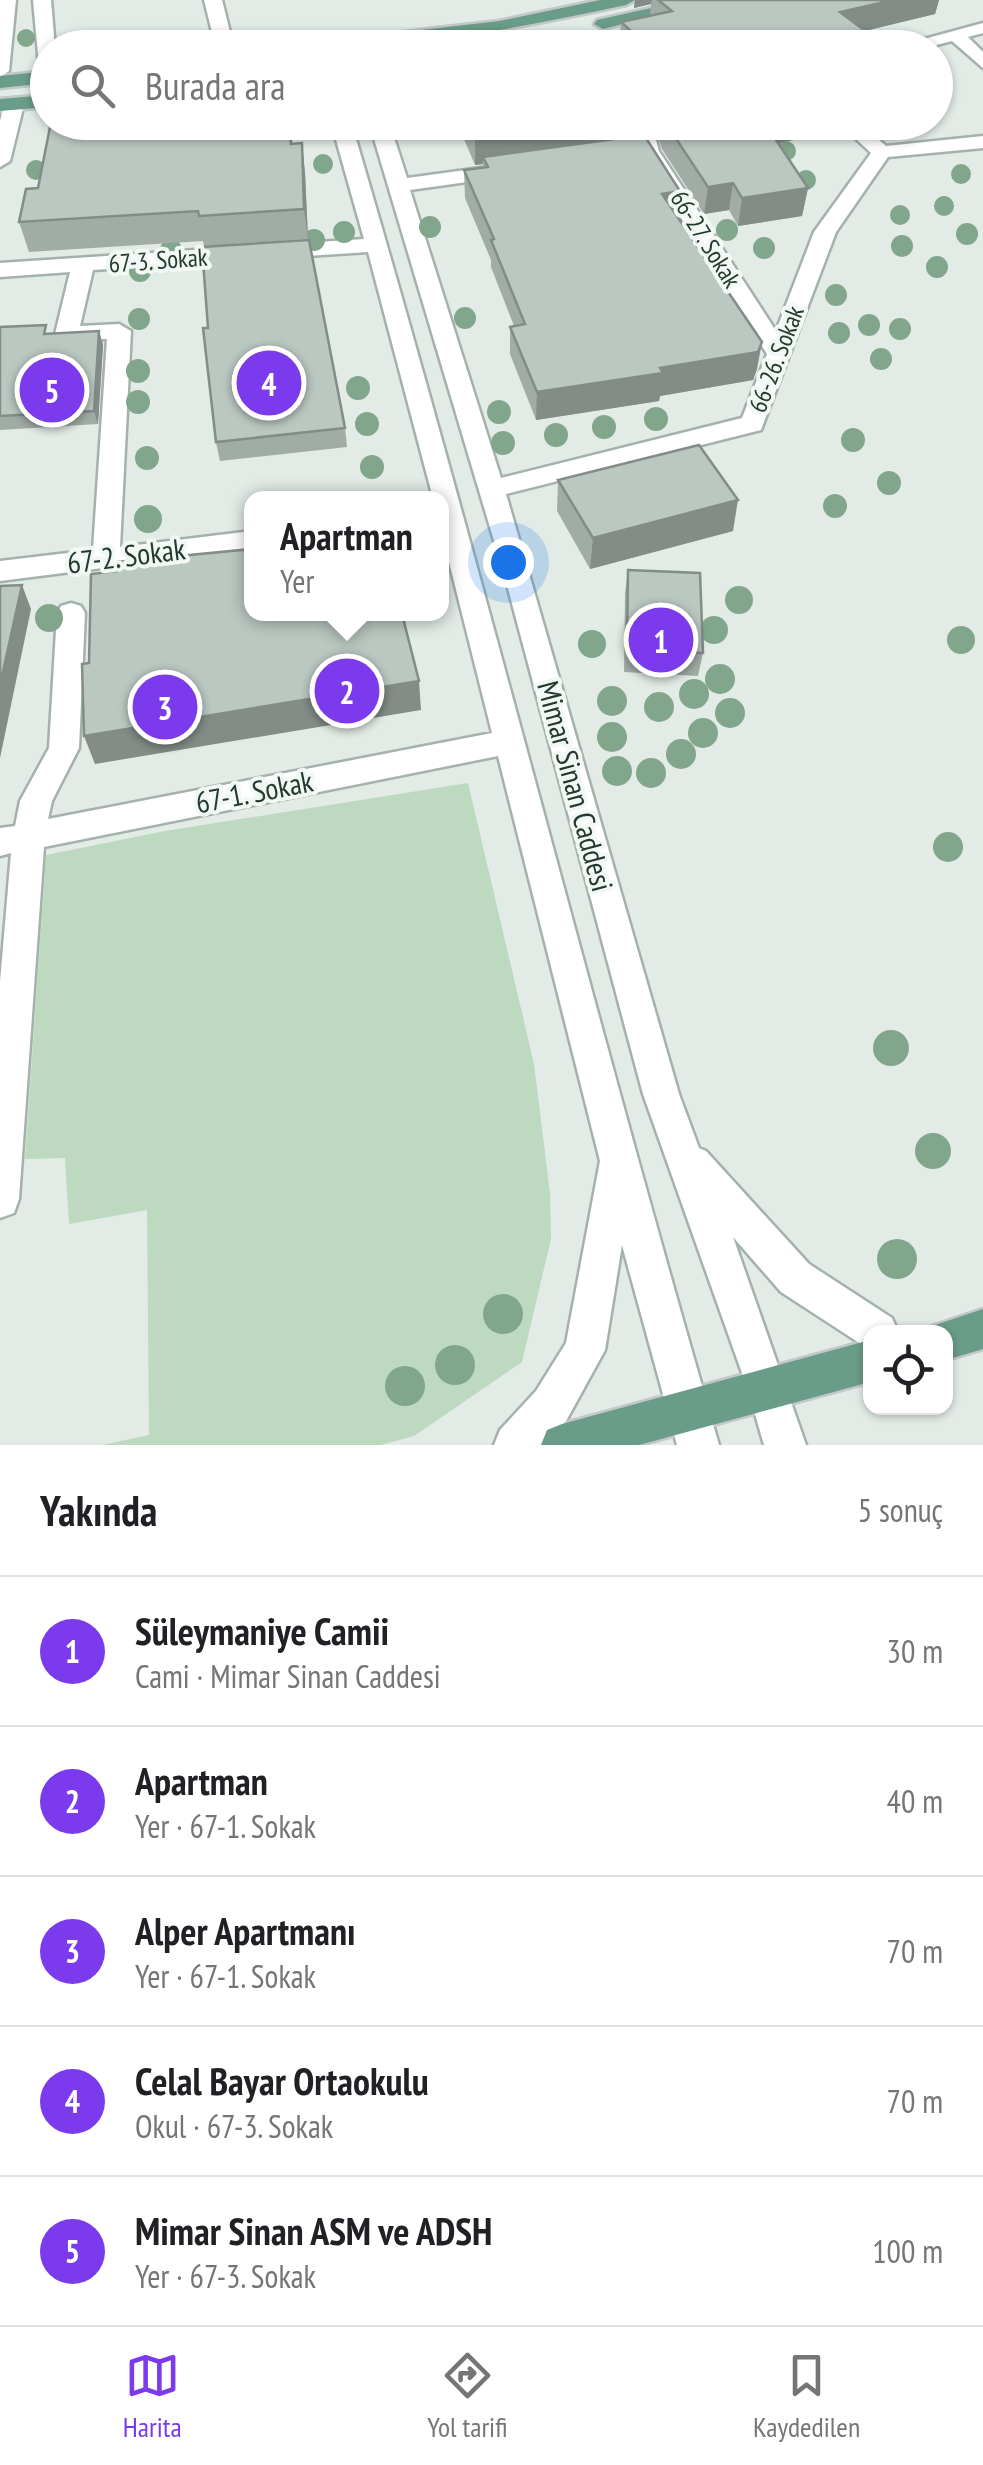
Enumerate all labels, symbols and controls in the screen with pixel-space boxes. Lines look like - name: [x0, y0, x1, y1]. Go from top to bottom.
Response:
- search box: [30, 30, 953, 140]
- icon: search: [65, 58, 120, 113]
- text: Burada ara: [145, 61, 286, 110]
- street label: 66-27. Sokak: [664, 184, 749, 294]
- street label: 67-3. Sokak: [108, 241, 209, 279]
- street label: 66-26. Sokak: [741, 301, 811, 417]
- pin: 4: [236, 346, 302, 420]
- pin: 5: [20, 352, 84, 428]
- popup: [244, 491, 449, 621]
- text: Apartman: [280, 511, 413, 560]
- street label: 67-2. Sokak: [65, 528, 188, 582]
- your location: [483, 537, 534, 588]
- text: Yer: [280, 560, 314, 602]
- pin: 1: [628, 602, 694, 678]
- pin: 2: [314, 654, 380, 728]
- pin: 3: [132, 670, 198, 744]
- street label: Mimar Sinan Caddesi: [529, 677, 623, 895]
- street label: 67-1. Sokak: [192, 760, 316, 821]
- map controls: [863, 1325, 953, 1415]
- button: locate: [863, 1325, 953, 1415]
- text: Yakında: [40, 1483, 157, 1538]
- text: 5 sonuç: [858, 1489, 943, 1531]
- text: Süleymaniye Camii: [135, 1606, 389, 1655]
- text: 1: [65, 1630, 80, 1672]
- text: 30 m: [887, 1630, 943, 1672]
- text: Cami · Mimar Sinan Caddesi: [135, 1655, 441, 1697]
- text: Apartman: [135, 1756, 268, 1805]
- text: 2: [65, 1780, 80, 1822]
- text: 40 m: [887, 1780, 943, 1822]
- text: Yer · 67-1. Sokak: [135, 1805, 316, 1847]
- text: Alper Apartmanı: [135, 1906, 356, 1955]
- text: 3: [65, 1930, 80, 1972]
- text: 70 m: [887, 1930, 943, 1972]
- text: Yer · 67-1. Sokak: [135, 1955, 316, 1997]
- text: Celal Bayar Ortaokulu: [135, 2056, 429, 2105]
- text: 4: [65, 2080, 80, 2122]
- text: 70 m: [887, 2080, 943, 2122]
- text: Okul · 67-3. Sokak: [135, 2105, 333, 2147]
- text: Mimar Sinan ASM ve ADSH: [135, 2206, 492, 2255]
- text: 5: [65, 2230, 80, 2272]
- text: 100 m: [872, 2230, 943, 2272]
- text: Yer · 67-3. Sokak: [135, 2255, 316, 2297]
- tab: Harita: [123, 2348, 182, 2445]
- tab: Yol tarifi: [427, 2348, 507, 2445]
- tab: Kaydedilen: [753, 2348, 860, 2445]

